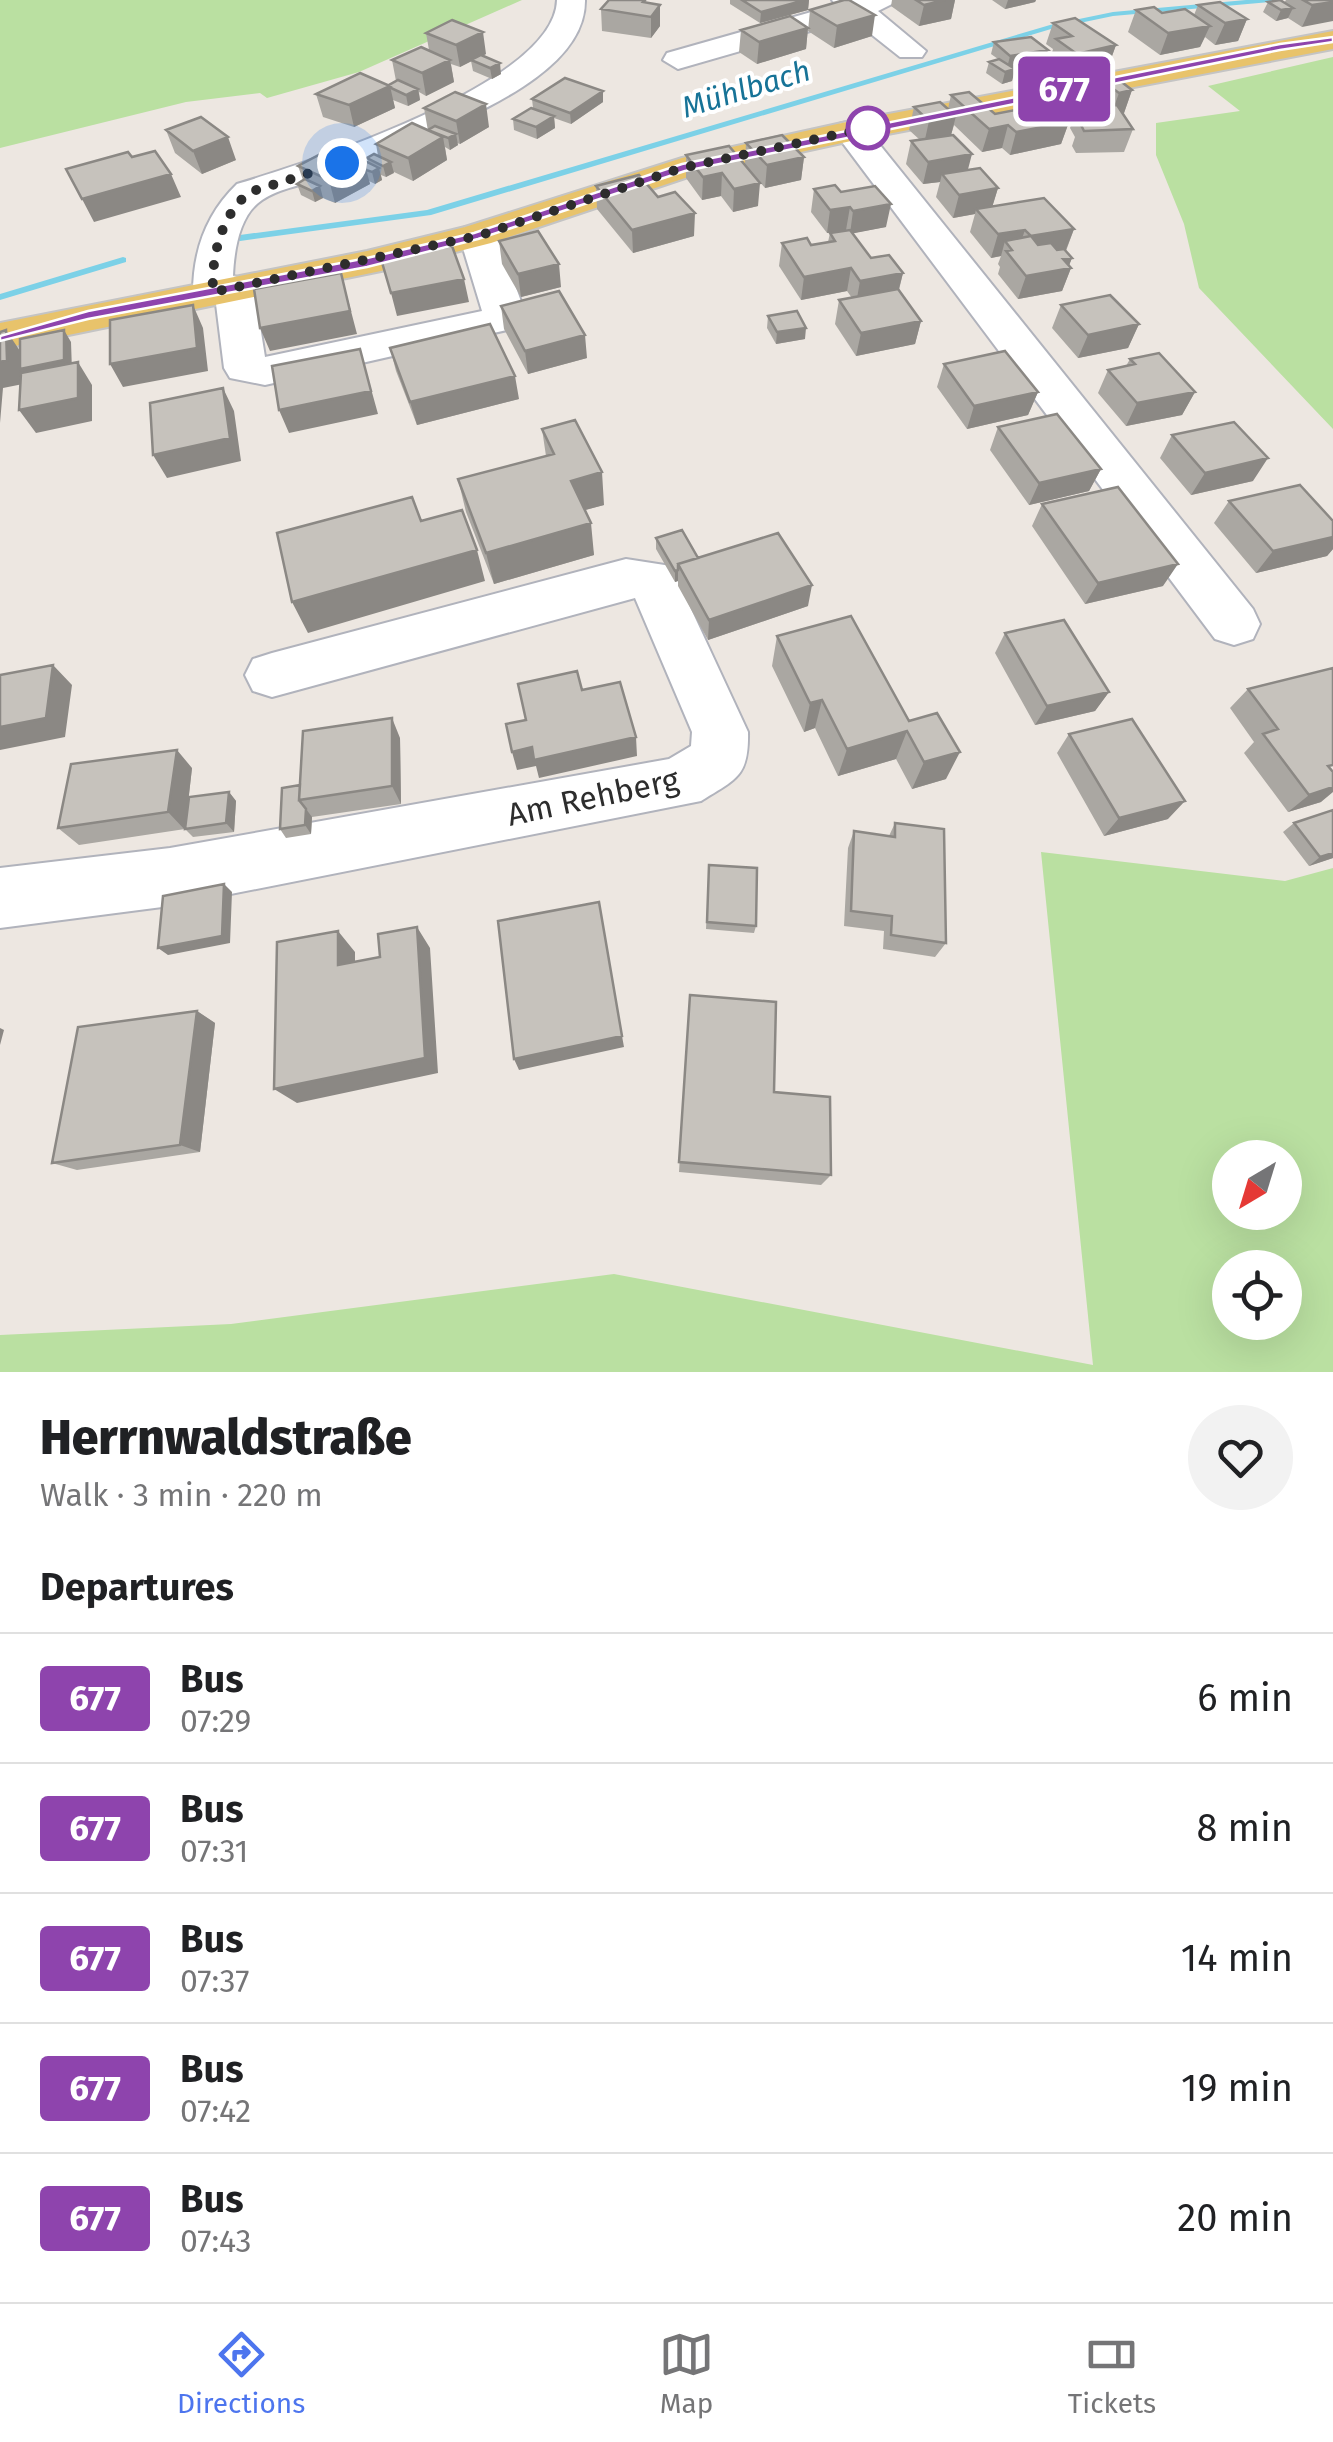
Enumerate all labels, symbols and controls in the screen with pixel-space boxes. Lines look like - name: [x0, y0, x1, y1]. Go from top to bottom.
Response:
- water label: Mühlbach: [677, 52, 815, 126]
- line badge: 677: [1006, 56, 1122, 122]
- text: 677: [1038, 68, 1090, 110]
- unlabelled marker: [847, 107, 889, 149]
- your location: [317, 138, 367, 188]
- street label: Am Rehberg: [504, 760, 683, 834]
- north arrow: [1212, 1140, 1302, 1230]
- map controls: [1212, 1140, 1302, 1340]
- button: locate: [1212, 1250, 1302, 1340]
- button: heart: [1188, 1405, 1293, 1510]
- text: Herrnwaldstraße: [40, 1409, 412, 1467]
- text: Walk · 3 min · 220 m: [40, 1476, 323, 1514]
- text: Departures: [40, 1564, 234, 1610]
- text: Bus: [180, 1656, 244, 1702]
- text: 6 min: [1197, 1675, 1293, 1721]
- text: 677: [69, 1677, 121, 1719]
- text: 07:29: [180, 1702, 251, 1740]
- text: Bus: [180, 1786, 244, 1832]
- text: 8 min: [1196, 1805, 1293, 1851]
- text: 677: [69, 1807, 121, 1849]
- text: 07:31: [180, 1832, 248, 1870]
- text: Bus: [180, 1916, 244, 1962]
- text: 14 min: [1181, 1935, 1293, 1981]
- text: 677: [69, 1937, 121, 1979]
- text: 07:37: [180, 1962, 249, 2000]
- text: Bus: [180, 2046, 244, 2092]
- text: 19 min: [1181, 2065, 1293, 2111]
- text: 677: [69, 2067, 121, 2109]
- text: 07:42: [180, 2092, 251, 2130]
- text: Bus: [180, 2176, 244, 2222]
- text: 20 min: [1177, 2195, 1293, 2241]
- text: 677: [69, 2197, 121, 2239]
- text: 07:43: [180, 2222, 251, 2260]
- tab: Directions: [177, 2327, 305, 2420]
- tab: Map: [659, 2327, 714, 2420]
- tab: Tickets: [1068, 2327, 1156, 2420]

